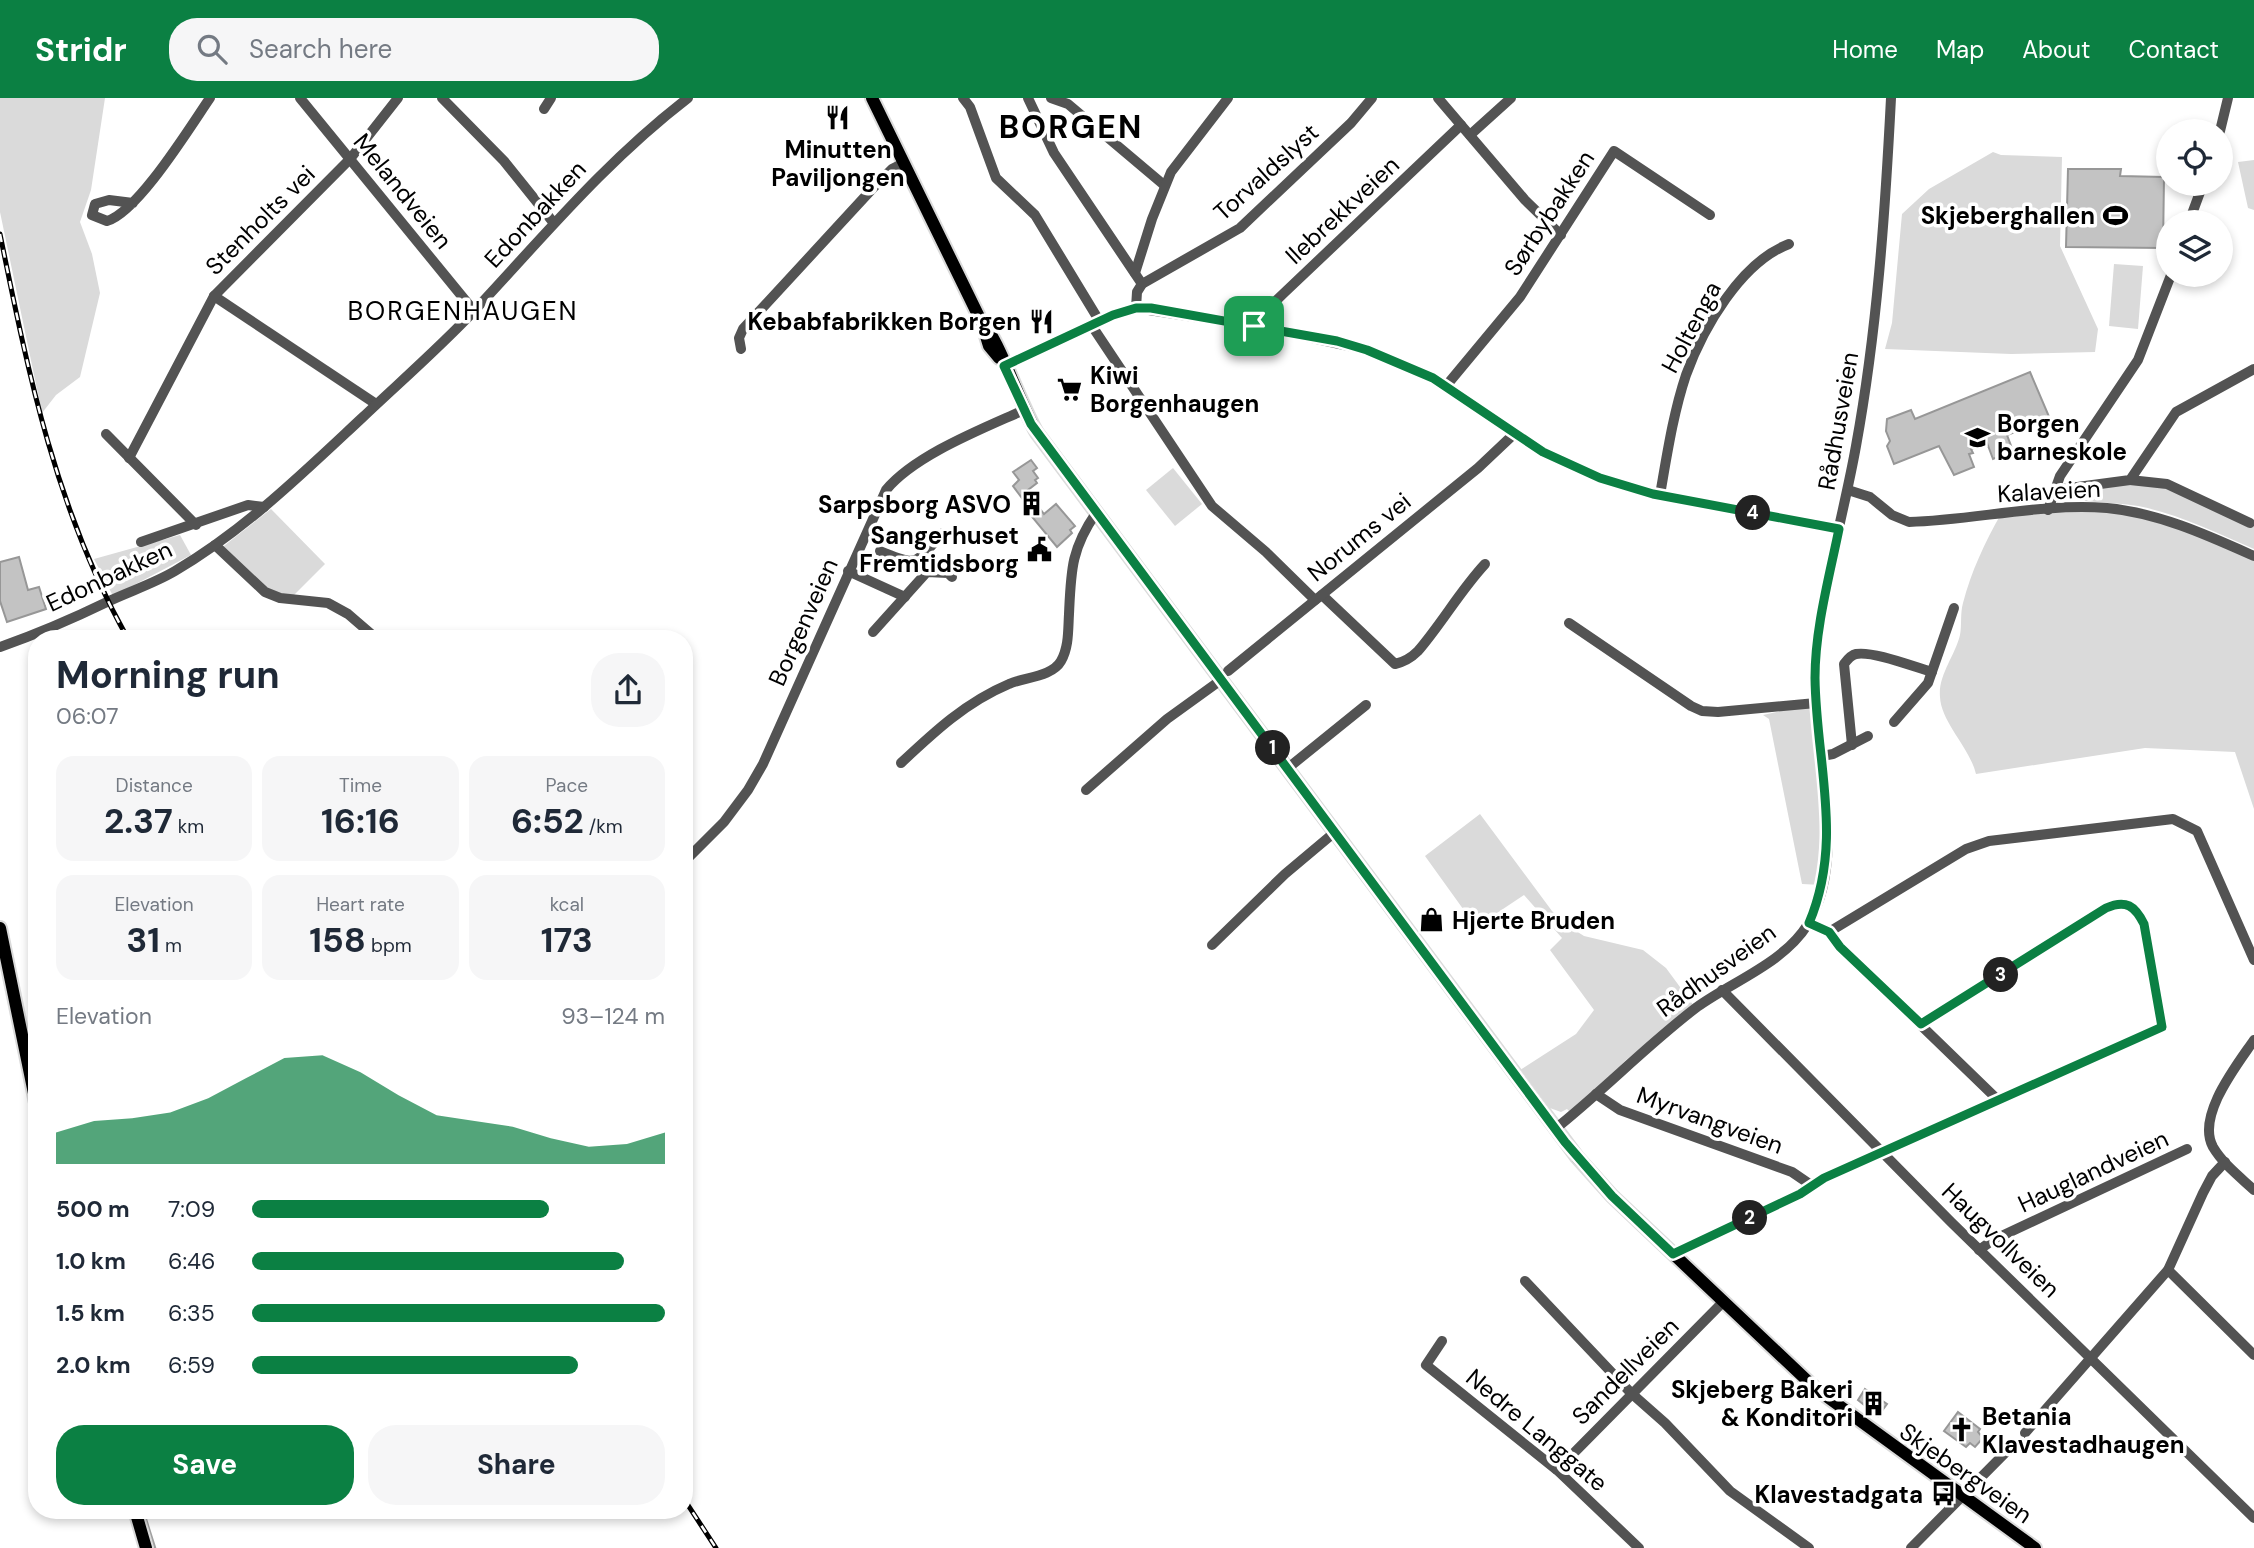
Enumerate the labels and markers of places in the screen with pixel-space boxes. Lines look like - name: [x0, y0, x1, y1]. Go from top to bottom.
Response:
- restaurant icon: Minutten Paviljongen: [824, 104, 852, 132]
- place label: Minutten Paviljongen: [771, 134, 905, 193]
- place label: Skjeberghallen: [1921, 200, 2095, 231]
- sports icon: Skjeberghallen: [2101, 201, 2129, 229]
- pin: [1224, 296, 1284, 356]
- place label: Kebabfabrikken Borgen: [748, 306, 1021, 337]
- restaurant icon: Kebabfabrikken Borgen: [1027, 307, 1055, 335]
- place label: Kiwi Borgenhaugen: [1090, 360, 1259, 419]
- supermarket icon: Kiwi Borgenhaugen: [1056, 375, 1084, 403]
- place label: Borgen barneskole: [1997, 408, 2127, 467]
- school or university icon: Borgen barneskole: [1963, 423, 1991, 451]
- place label: Sarpsborg ASVO: [818, 489, 1011, 520]
- building icon: Sarpsborg ASVO: [1017, 490, 1045, 518]
- pin: 4: [1736, 496, 1770, 530]
- place label: Sangerhuset Fremtidsborg: [859, 520, 1019, 579]
- public building icon: Sangerhuset Fremtidsborg: [1025, 535, 1053, 563]
- pin: 1: [1256, 730, 1290, 766]
- place label: Hjerte Bruden: [1452, 905, 1615, 936]
- shop icon: Hjerte Bruden: [1418, 906, 1446, 934]
- pin: 3: [1983, 958, 2018, 992]
- pin: 2: [1732, 1200, 1768, 1236]
- place label: Skjeberg Bakeri & Konditori: [1671, 1374, 1853, 1433]
- building icon: Skjeberg Bakeri & Konditori: [1859, 1389, 1887, 1417]
- place label: Betania Klavestadhaugen: [1982, 1401, 2185, 1460]
- church icon: Betania Klavestadhaugen: [1948, 1416, 1976, 1444]
- place label: Klavestadgata: [1754, 1479, 1923, 1510]
- bus stop icon: Klavestadgata: [1929, 1480, 1957, 1508]

